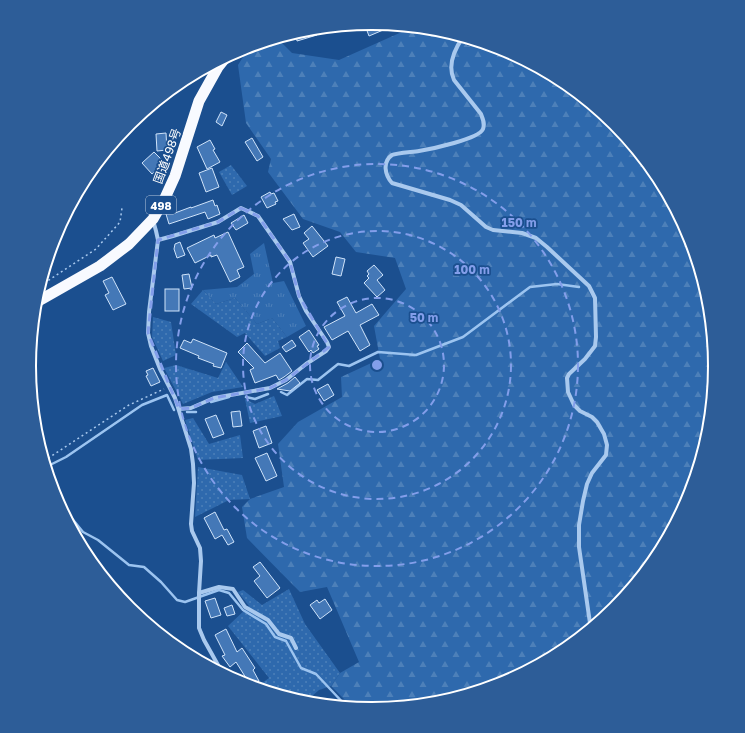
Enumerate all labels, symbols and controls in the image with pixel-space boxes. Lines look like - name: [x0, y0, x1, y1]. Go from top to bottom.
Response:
- street label: 国道498号: [150, 126, 184, 186]
- road number: 498: [146, 196, 176, 214]
- text: 150 m: [502, 215, 536, 230]
- text: 100 m: [454, 262, 490, 277]
- text: 50 m: [410, 310, 438, 325]
- centre of rings: [370, 358, 384, 372]

